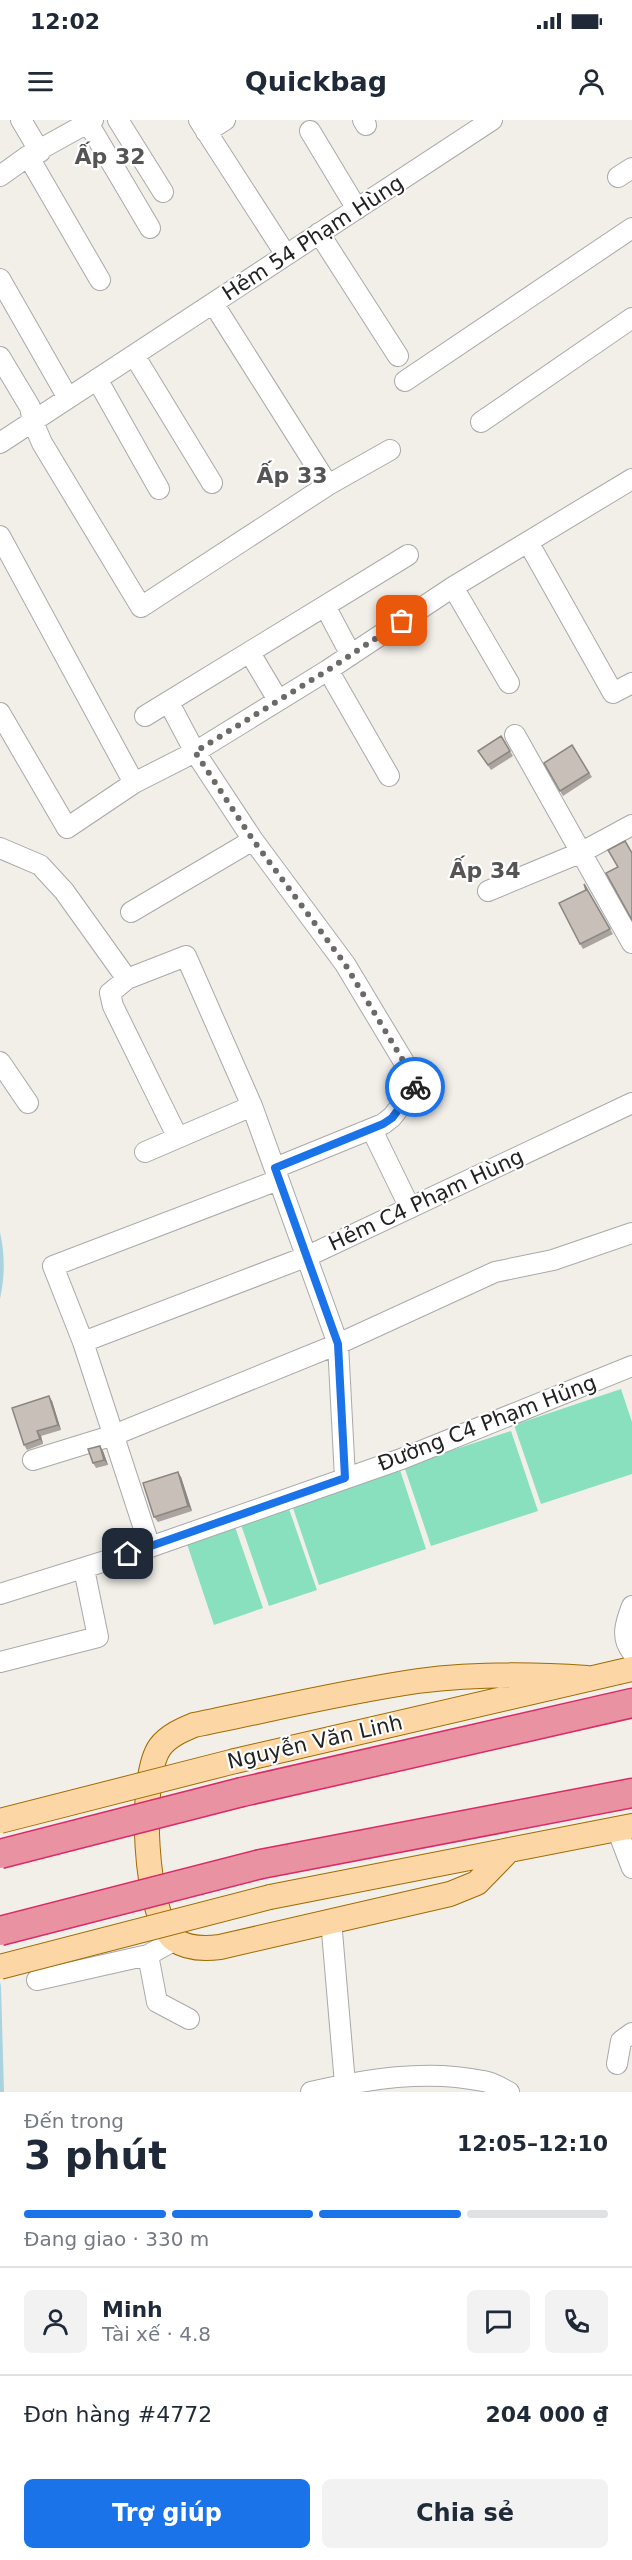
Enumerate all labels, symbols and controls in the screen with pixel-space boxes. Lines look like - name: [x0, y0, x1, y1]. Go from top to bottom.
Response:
- text: 12:02: [30, 9, 100, 34]
- icon: menu: [24, 65, 57, 98]
- icon: person: [575, 65, 608, 98]
- text: Quickbag: [245, 66, 387, 97]
- district label: Ấp 32: [74, 141, 146, 169]
- street label: Hẻm 54 Phạm Hùng: [218, 170, 408, 306]
- district label: Ấp 33: [256, 460, 328, 488]
- pin: [376, 595, 427, 646]
- icon: bag: [385, 604, 418, 637]
- district label: Ấp 34: [449, 855, 521, 883]
- courier: [385, 1057, 445, 1117]
- icon: bike: [399, 1071, 432, 1104]
- street label: Hẻm C4 Phạm Hùng: [325, 1144, 527, 1256]
- street label: Đường C4 Phạm Hủng: [374, 1370, 600, 1476]
- pin: [102, 1528, 153, 1579]
- icon: home: [111, 1537, 144, 1570]
- street label: Nguyễn Văn Linh: [225, 1709, 405, 1774]
- text: Đến trong: [24, 2109, 124, 2133]
- text: 12:05–12:10: [457, 2131, 608, 2156]
- text: 3 phút: [24, 2133, 167, 2178]
- text: Đang giao · 330 m: [24, 2227, 209, 2251]
- button: person: [24, 2290, 87, 2353]
- button: chat: [467, 2290, 530, 2353]
- button: phone: [545, 2290, 608, 2353]
- text: Minh: [102, 2297, 163, 2322]
- text: Tài xế · 4.8: [102, 2322, 211, 2346]
- text: Đơn hàng #4772: [24, 2402, 212, 2427]
- text: 204 000 ₫: [486, 2402, 608, 2427]
- button: Trợ giúp: [24, 2479, 310, 2548]
- button: Chia sẻ: [322, 2479, 608, 2548]

